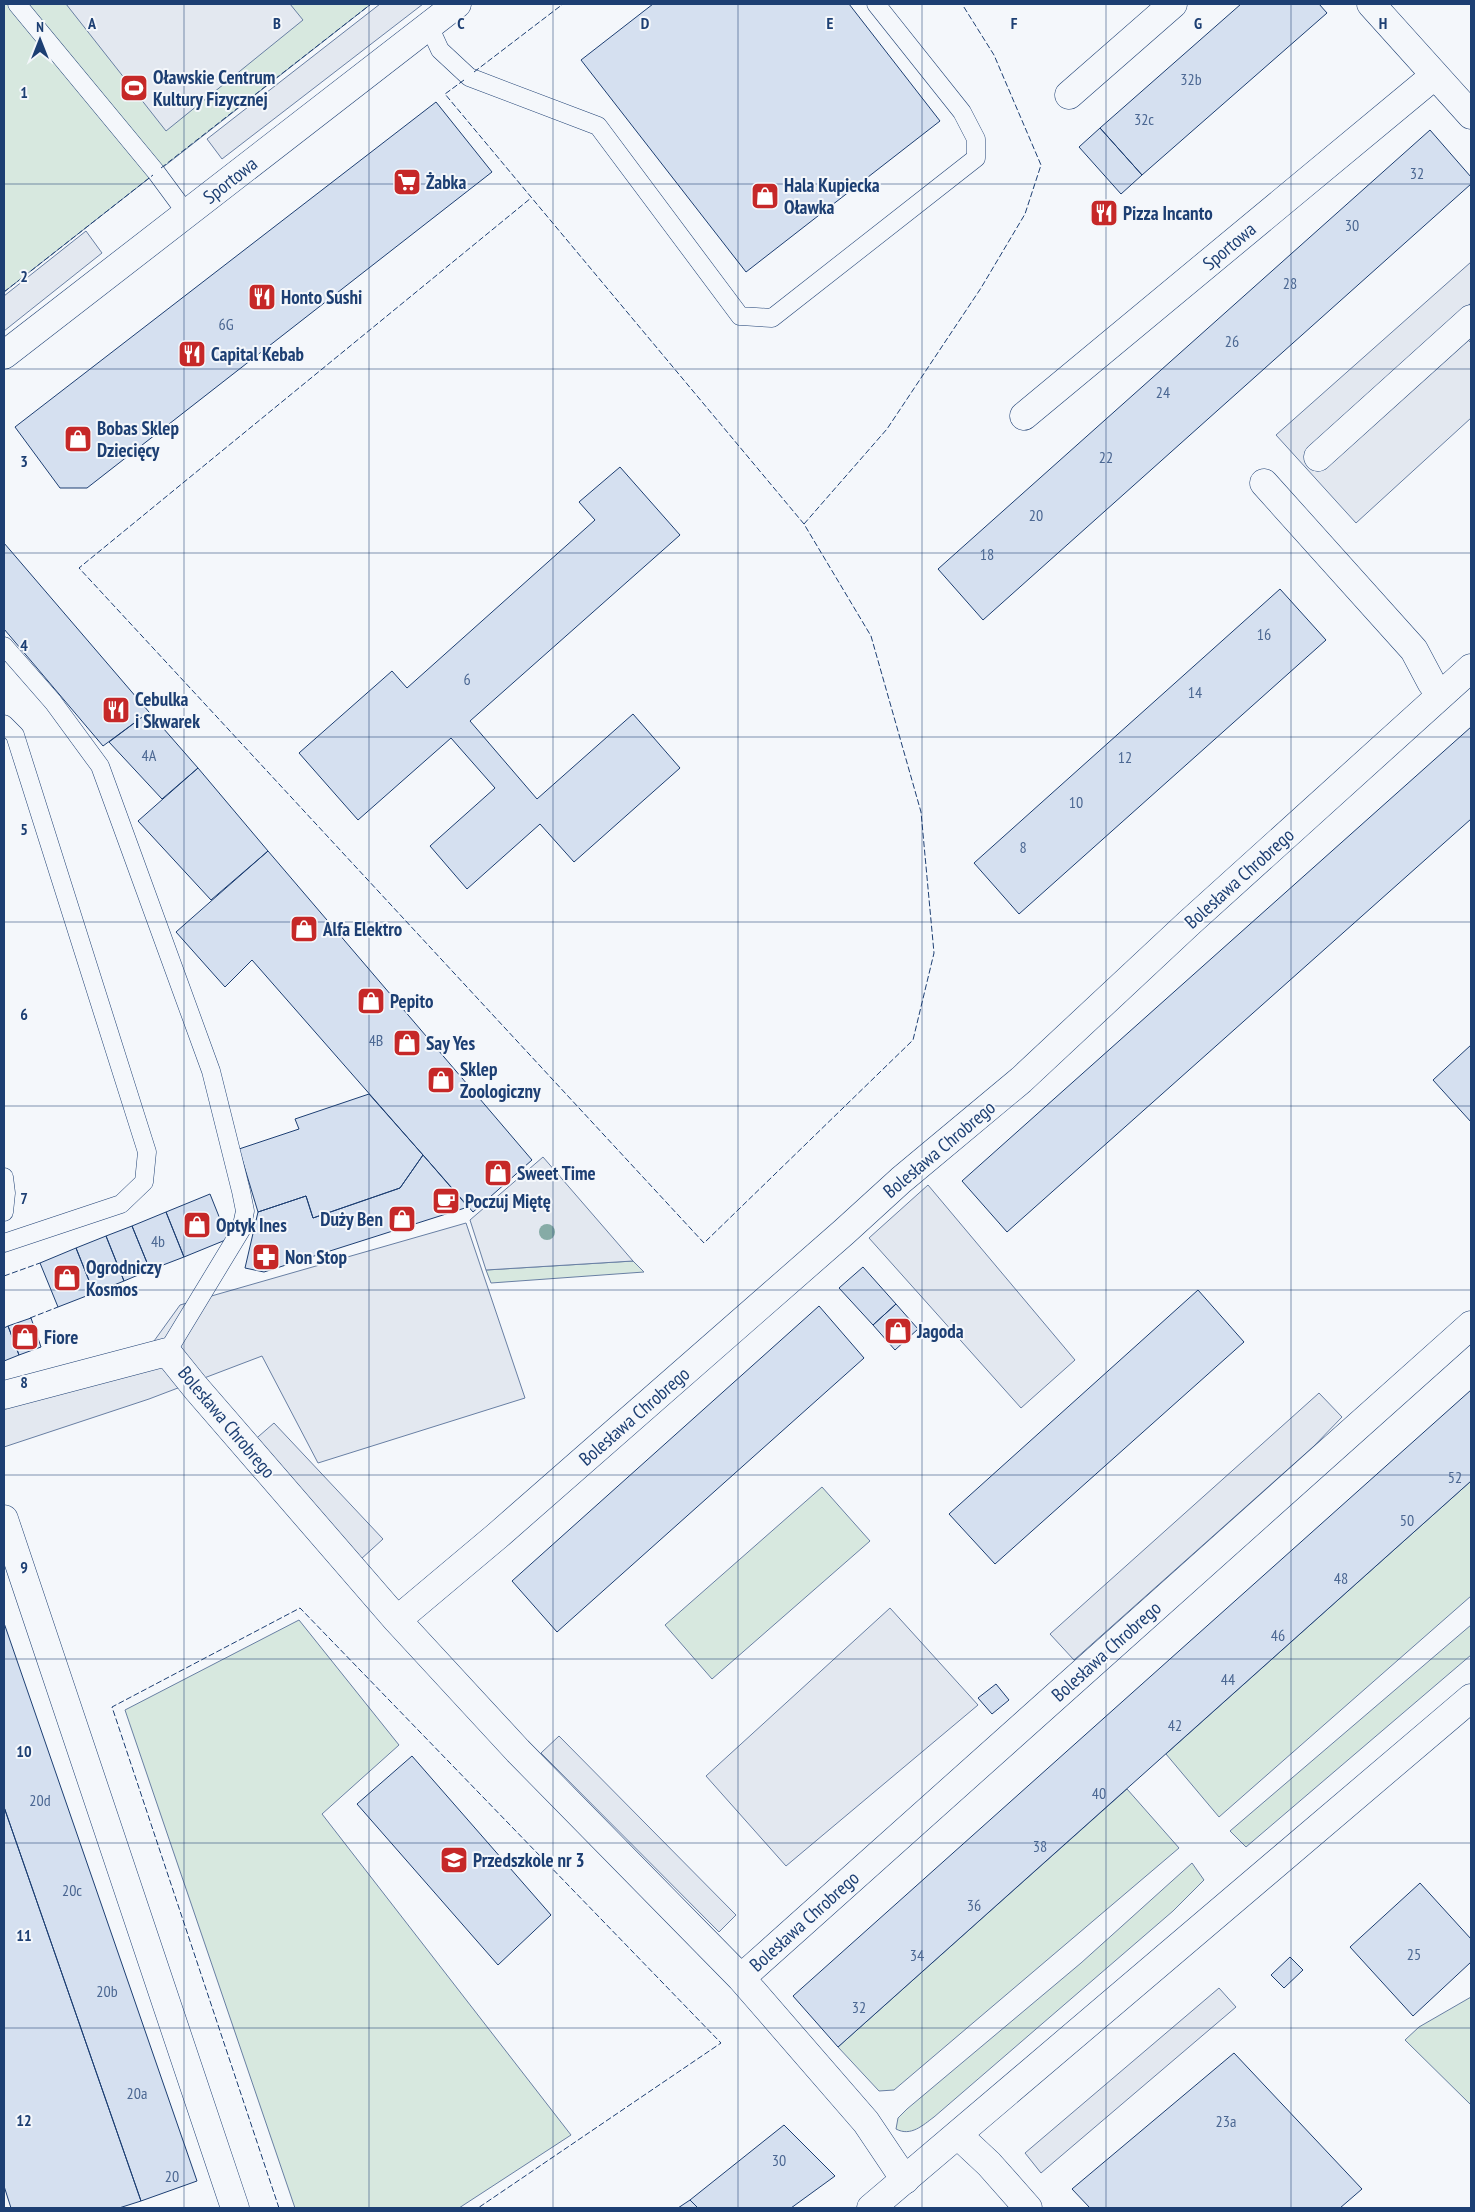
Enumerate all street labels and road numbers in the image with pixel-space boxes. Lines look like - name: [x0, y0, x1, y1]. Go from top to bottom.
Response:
- street label: Sportowa: [198, 151, 262, 209]
- street label: Sportowa: [1197, 217, 1261, 275]
- street label: Bolesława Chrobrego: [1179, 823, 1299, 933]
- street label: Bolesława Chrobrego: [878, 1095, 1000, 1203]
- street label: Bolesława Chrobrego: [173, 1361, 281, 1483]
- street label: Bolesława Chrobrego: [574, 1361, 694, 1471]
- street label: Bolesława Chrobrego: [1046, 1596, 1166, 1706]
- street label: Bolesława Chrobrego: [744, 1866, 864, 1976]

